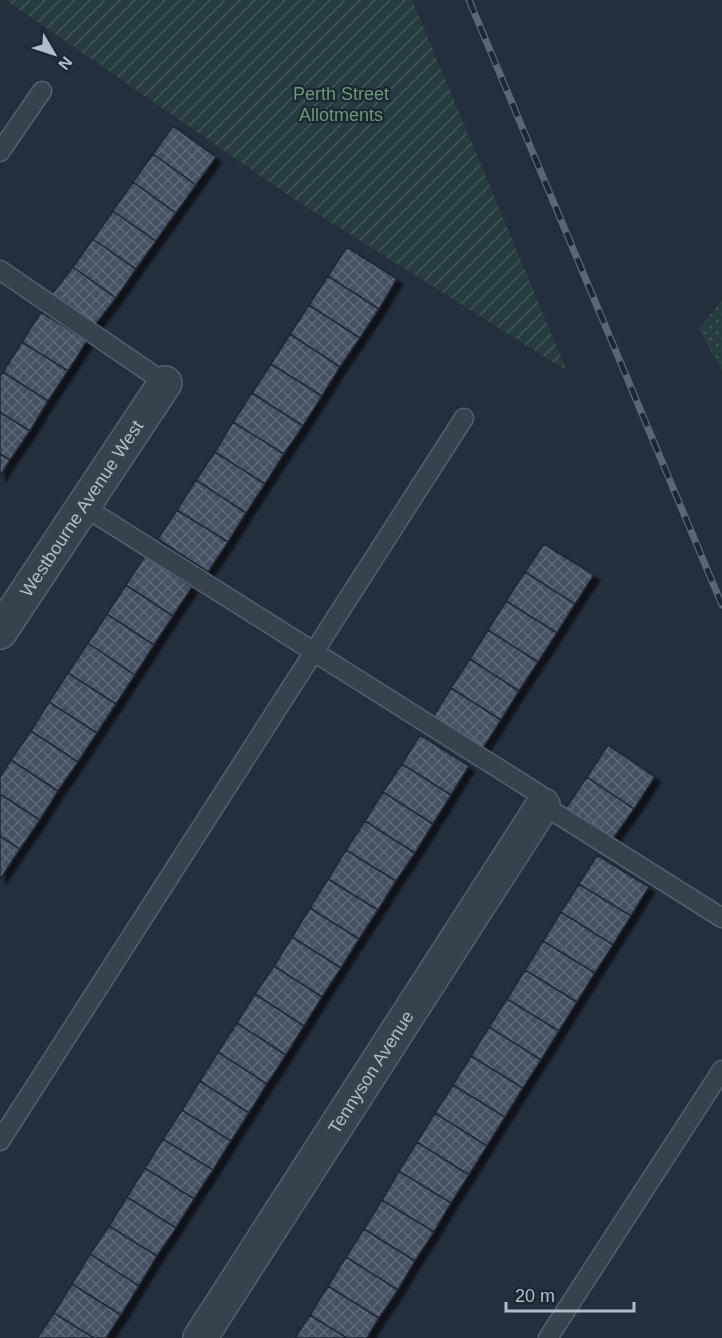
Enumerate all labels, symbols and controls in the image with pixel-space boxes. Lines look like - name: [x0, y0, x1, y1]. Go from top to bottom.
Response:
- north arrow: [24, 24, 84, 84]
- text: N: [55, 53, 76, 73]
- park label: Perth Street Allotments: [293, 84, 389, 125]
- street label: Westbourne Avenue West: [16, 417, 147, 601]
- street label: Tennyson Avenue: [324, 1007, 418, 1137]
- scale bar: [506, 1275, 634, 1313]
- text: 20 m: [515, 1286, 555, 1306]

